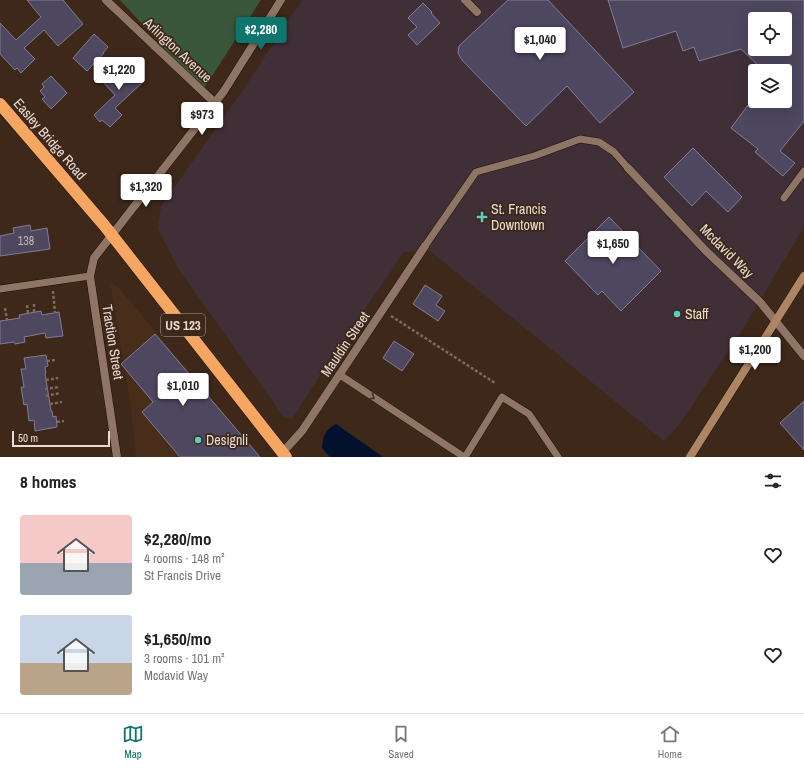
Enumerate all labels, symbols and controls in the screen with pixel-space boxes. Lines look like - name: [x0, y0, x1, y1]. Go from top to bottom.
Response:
- map controls: [748, 12, 792, 108]
- button: locate: [748, 12, 792, 56]
- street label: Arlington Avenue: [139, 13, 216, 86]
- pin: $2,280: [228, 17, 294, 51]
- text: $2,280: [245, 21, 277, 38]
- pin: $1,040: [507, 27, 573, 61]
- text: $1,040: [524, 31, 556, 48]
- pin: $1,220: [86, 57, 152, 91]
- text: $1,220: [103, 61, 135, 78]
- button: layers: [748, 64, 792, 108]
- street label: Easley Bridge Road: [10, 95, 90, 183]
- pin: $973: [178, 102, 226, 136]
- text: $973: [190, 106, 214, 123]
- pin: $1,320: [113, 174, 179, 208]
- text: $1,320: [130, 178, 162, 195]
- place label: St. Francis Downtown: [491, 200, 547, 234]
- marker: St. Francis Downtown: [476, 211, 488, 223]
- street label: Mcdavid Way: [696, 220, 758, 282]
- pin: $1,650: [580, 231, 646, 265]
- house number: 138: [18, 233, 34, 249]
- text: $1,650: [597, 235, 629, 252]
- street label: Traction Street: [98, 303, 128, 381]
- place label: Staff: [685, 305, 709, 323]
- street label: Mauldin Street: [317, 308, 373, 380]
- marker: Staff: [672, 309, 682, 319]
- road number: US 123: [161, 314, 205, 336]
- pin: $1,200: [722, 337, 788, 371]
- text: $1,200: [739, 341, 771, 358]
- pin: $1,010: [150, 373, 216, 407]
- text: $1,010: [167, 377, 199, 394]
- one-way arrow: [368, 392, 375, 399]
- scale bar: [12, 429, 110, 448]
- text: 50 m: [18, 431, 38, 445]
- place label: Designli: [206, 431, 248, 449]
- marker: Designli: [193, 435, 203, 445]
- text: 8 homes: [20, 470, 77, 493]
- icon: filters: [762, 470, 784, 492]
- text: $2,280/mo: [144, 527, 211, 550]
- icon: home: [52, 531, 100, 579]
- icon: heart: [762, 544, 784, 566]
- text: 4 rooms · 148 m²: [144, 550, 225, 567]
- text: St Francis Drive: [144, 567, 221, 584]
- text: $1,650/mo: [144, 627, 211, 650]
- icon: home: [52, 631, 100, 679]
- icon: heart: [762, 644, 784, 666]
- text: 3 rooms · 101 m²: [144, 650, 225, 667]
- text: Mcdavid Way: [144, 667, 208, 684]
- tab: Map: [122, 723, 144, 761]
- tab: Saved: [388, 723, 414, 761]
- tab: Home: [658, 723, 682, 761]

